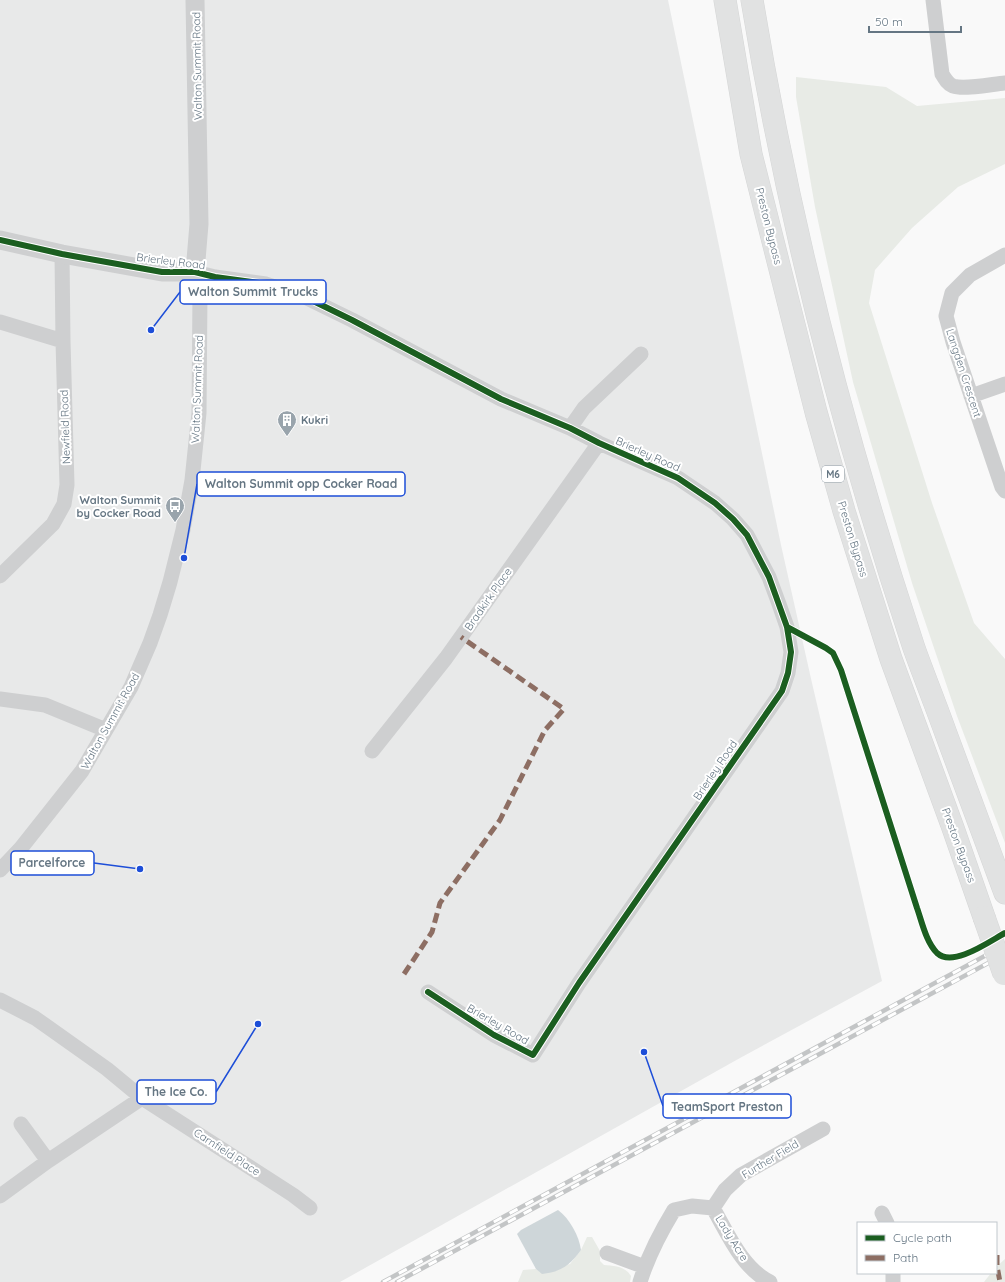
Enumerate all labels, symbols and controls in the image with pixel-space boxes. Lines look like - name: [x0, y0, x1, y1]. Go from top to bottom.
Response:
- scale bar: [869, 8, 961, 34]
- street label: Walton Summit Road: [189, 12, 205, 120]
- text: 50 m: [875, 14, 903, 29]
- street label: Preston Bypass: [753, 186, 785, 266]
- street label: Brierley Road: [136, 250, 206, 272]
- callout: Walton Summit Trucks: [180, 280, 326, 304]
- text: Walton Summit Trucks: [188, 284, 318, 299]
- street label: Langden Crescent: [943, 327, 985, 419]
- street label: Walton Summit Road: [188, 335, 206, 443]
- street label: Newfield Road: [57, 390, 73, 464]
- building icon: Kukri: [276, 409, 298, 437]
- place label: Kukri: [301, 413, 328, 427]
- street label: Brierley Road: [613, 434, 683, 474]
- road number: M6: [822, 466, 844, 482]
- callout: Walton Summit opp Cocker Road: [197, 472, 405, 496]
- text: Walton Summit opp Cocker Road: [205, 476, 397, 491]
- place label: Walton Summit by Cocker Road: [77, 493, 161, 520]
- bus stop icon: Walton Summit by Cocker Road: [164, 495, 186, 523]
- street label: Preston Bypass: [835, 499, 871, 579]
- street label: Bradkirk Place: [461, 565, 515, 633]
- street label: Walton Summit Road: [78, 670, 142, 772]
- street label: Brierley Road: [690, 737, 740, 803]
- street label: Preston Bypass: [939, 806, 979, 884]
- callout: Parcelforce: [11, 851, 94, 875]
- text: Parcelforce: [19, 855, 85, 870]
- street label: Brierley Road: [464, 1001, 532, 1047]
- callout: The Ice Co.: [137, 1080, 216, 1104]
- text: The Ice Co.: [145, 1084, 207, 1099]
- callout: TeamSport Preston: [663, 1094, 791, 1118]
- text: TeamSport Preston: [671, 1099, 783, 1114]
- street label: Carnfield Place: [191, 1125, 263, 1179]
- street label: Further Field: [739, 1137, 801, 1181]
- street label: Lady Acre: [712, 1212, 752, 1264]
- legend: [857, 1222, 997, 1274]
- text: Cycle path: [893, 1230, 952, 1245]
- text: Path: [893, 1250, 918, 1265]

